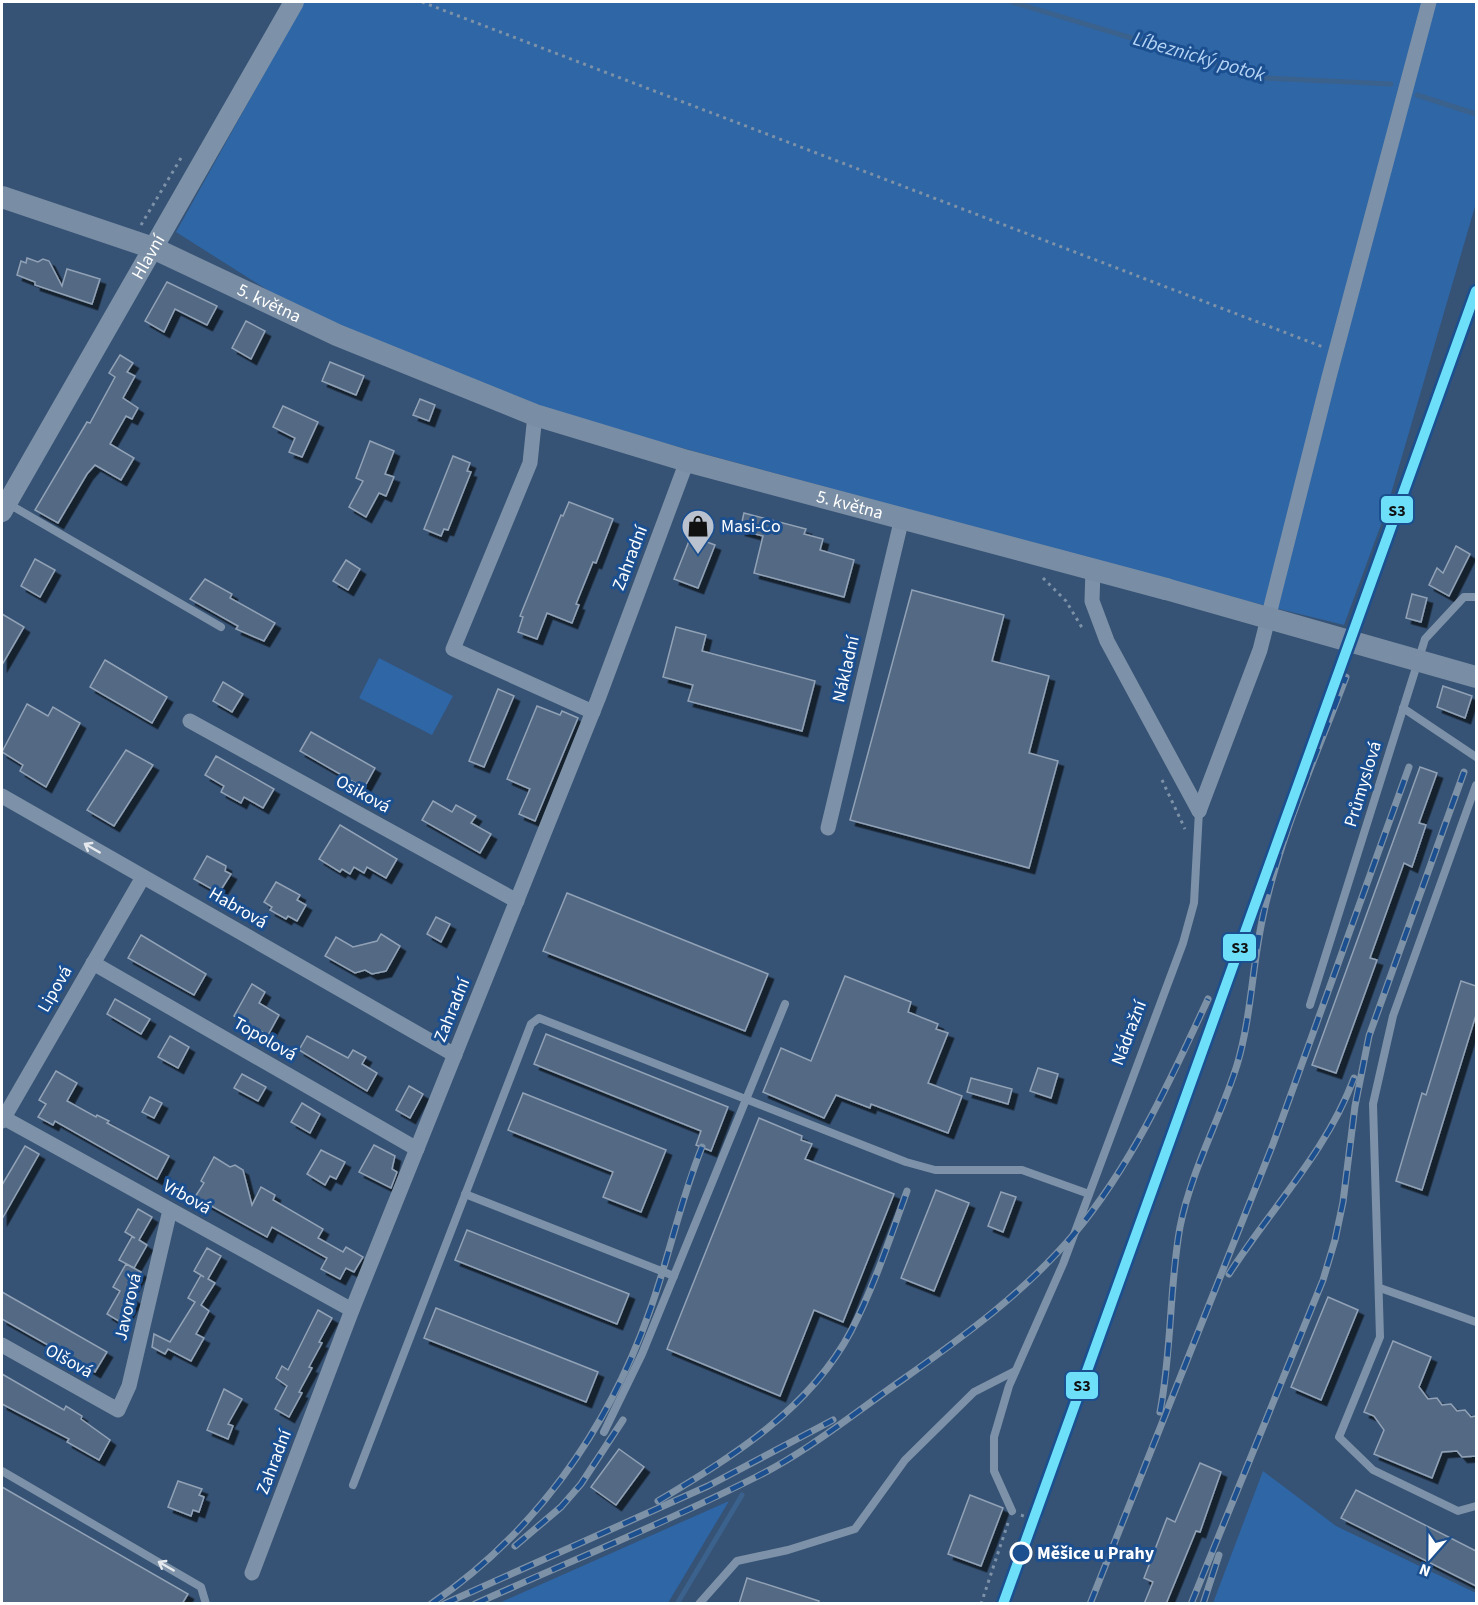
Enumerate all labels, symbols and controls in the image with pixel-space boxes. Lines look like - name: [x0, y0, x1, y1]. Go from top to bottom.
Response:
- water label: Líbeznický potok: [1130, 25, 1269, 89]
- street label: Hlavní: [125, 229, 171, 284]
- street label: 5. května: [233, 277, 305, 329]
- street label: 5. května: [814, 484, 886, 525]
- line badge: S3: [1380, 495, 1414, 524]
- text: S3: [1388, 500, 1406, 522]
- shop icon: Masi-Co: [680, 508, 716, 555]
- place label: Masi-Co: [721, 514, 781, 539]
- street label: Zahradní: [606, 522, 654, 594]
- street label: Nákladní: [826, 633, 866, 705]
- street label: Průmyslová: [1338, 738, 1388, 830]
- street label: Osiková: [331, 769, 395, 819]
- one-way arrow: [84, 841, 101, 853]
- street label: Habrová: [204, 881, 272, 935]
- line badge: S3: [1222, 933, 1257, 962]
- text: S3: [1231, 937, 1249, 959]
- street label: Lipová: [32, 961, 78, 1017]
- street label: Zahradní: [428, 974, 476, 1046]
- street label: Nádražní: [1105, 996, 1153, 1069]
- street label: Topolová: [229, 1011, 301, 1067]
- street label: Vrbová: [158, 1173, 216, 1221]
- street label: Javorová: [108, 1271, 148, 1343]
- street label: Olšová: [41, 1338, 97, 1384]
- line badge: S3: [1065, 1371, 1099, 1400]
- text: S3: [1073, 1375, 1091, 1397]
- street label: Zahradní: [250, 1426, 298, 1498]
- north arrow: [1400, 1527, 1460, 1587]
- place label: Měšice u Prahy: [1037, 1541, 1155, 1566]
- marker: Měšice u Prahy: [1010, 1542, 1032, 1564]
- text: N: [1416, 1558, 1434, 1582]
- one-way arrow: [158, 1560, 175, 1572]

